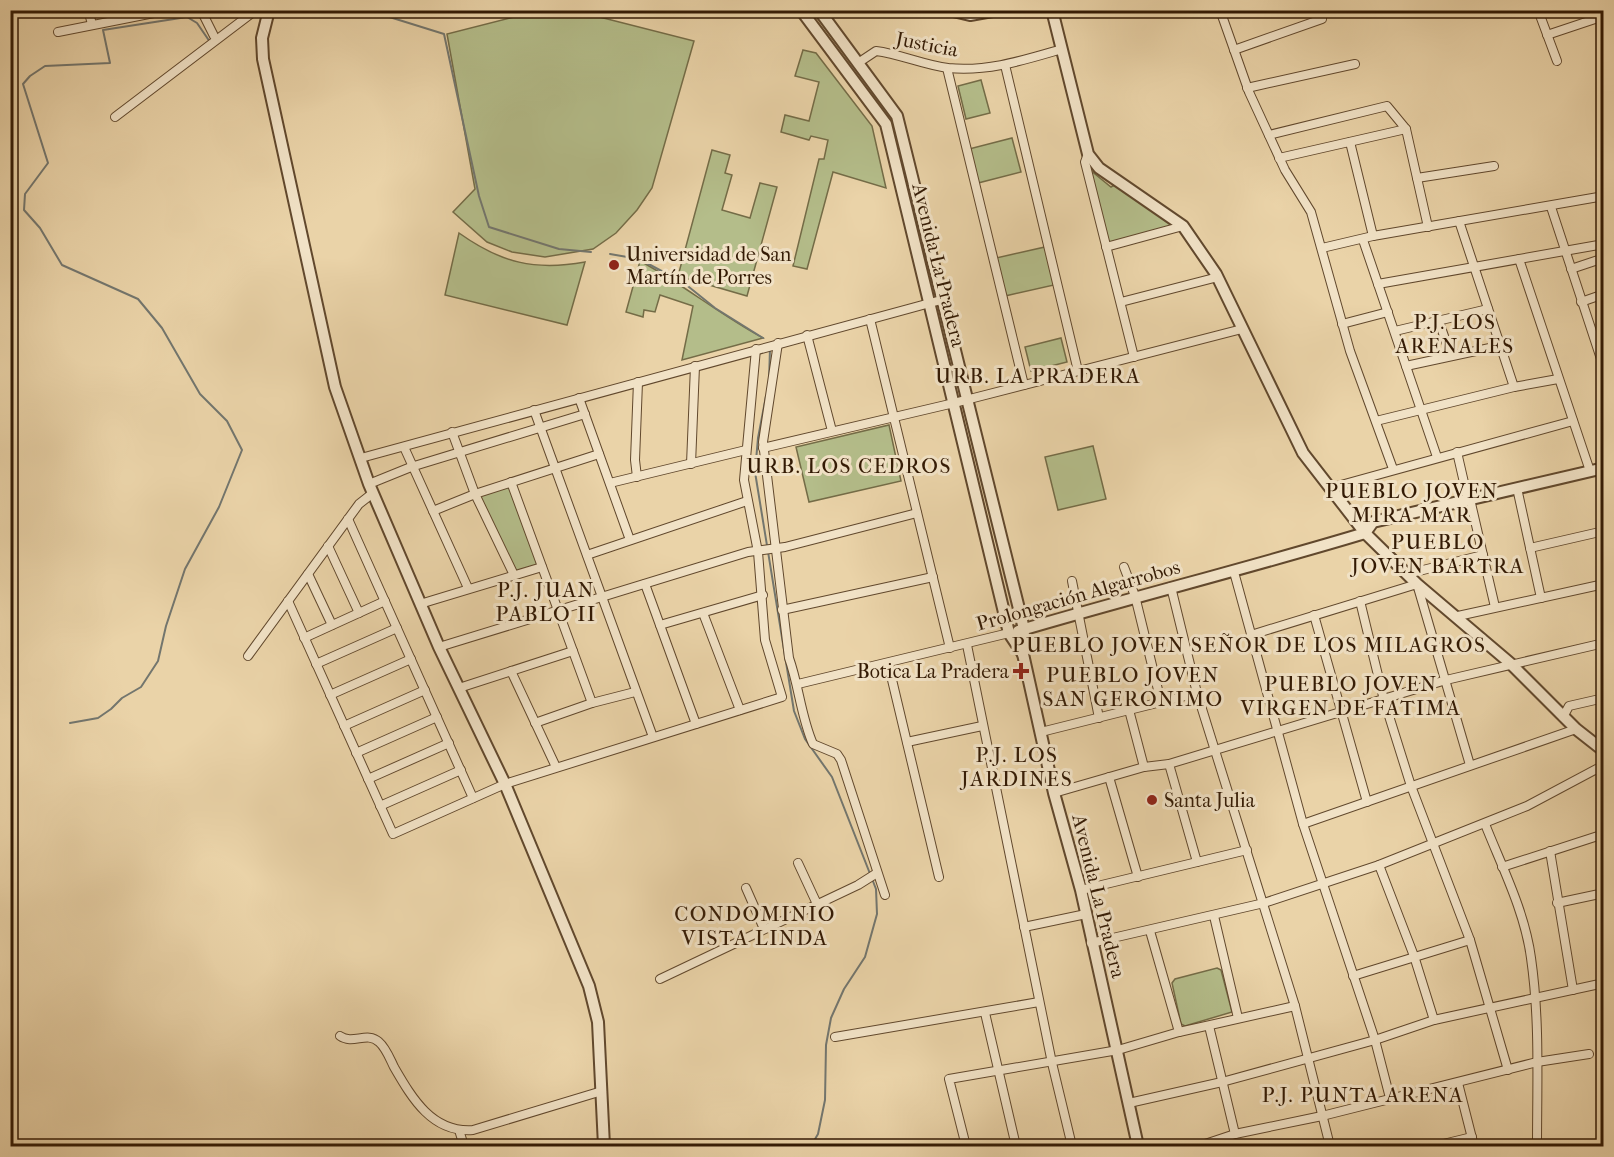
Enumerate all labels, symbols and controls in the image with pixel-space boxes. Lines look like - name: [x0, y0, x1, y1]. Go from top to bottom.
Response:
- street label: Justicia: [892, 27, 961, 62]
- street label: Avenida La Pradera: [907, 180, 970, 350]
- place label: Universidad de San Martín de Porres: [626, 243, 792, 289]
- marker: Universidad de San Martín de Porres: [607, 258, 621, 272]
- district label: P.J. LOS ARENALES: [1394, 310, 1515, 358]
- district label: URB. LA PRADERA: [935, 364, 1141, 388]
- district label: URB. LOS CEDROS: [746, 454, 952, 478]
- district label: PUEBLO JOVEN MIRA MAR: [1325, 479, 1499, 527]
- district label: PUEBLO JOVEN BARTRA: [1349, 530, 1525, 578]
- street label: Prolongación Algarrobos: [973, 555, 1183, 636]
- district label: P.J. JUAN PABLO II: [495, 578, 597, 626]
- district label: PUEBLO JOVEN SEÑOR DE LOS MILAGROS: [1012, 633, 1486, 657]
- place label: Botica La Pradera: [857, 660, 1010, 683]
- district label: PUEBLO JOVEN SAN GERONIMO: [1042, 663, 1224, 711]
- marker: Botica La Pradera: [1014, 664, 1028, 678]
- district label: PUEBLO JOVEN VIRGEN DE FATIMA: [1240, 672, 1461, 720]
- district label: P.J. LOS JARDINES: [959, 743, 1073, 791]
- place label: Santa Julia: [1164, 789, 1256, 812]
- marker: Santa Julia: [1145, 793, 1159, 807]
- street label: Avenida La Pradera: [1067, 811, 1130, 981]
- district label: CONDOMINIO VISTA LINDA: [674, 902, 836, 950]
- district label: P.J. PUNTA ARENA: [1262, 1083, 1464, 1107]

